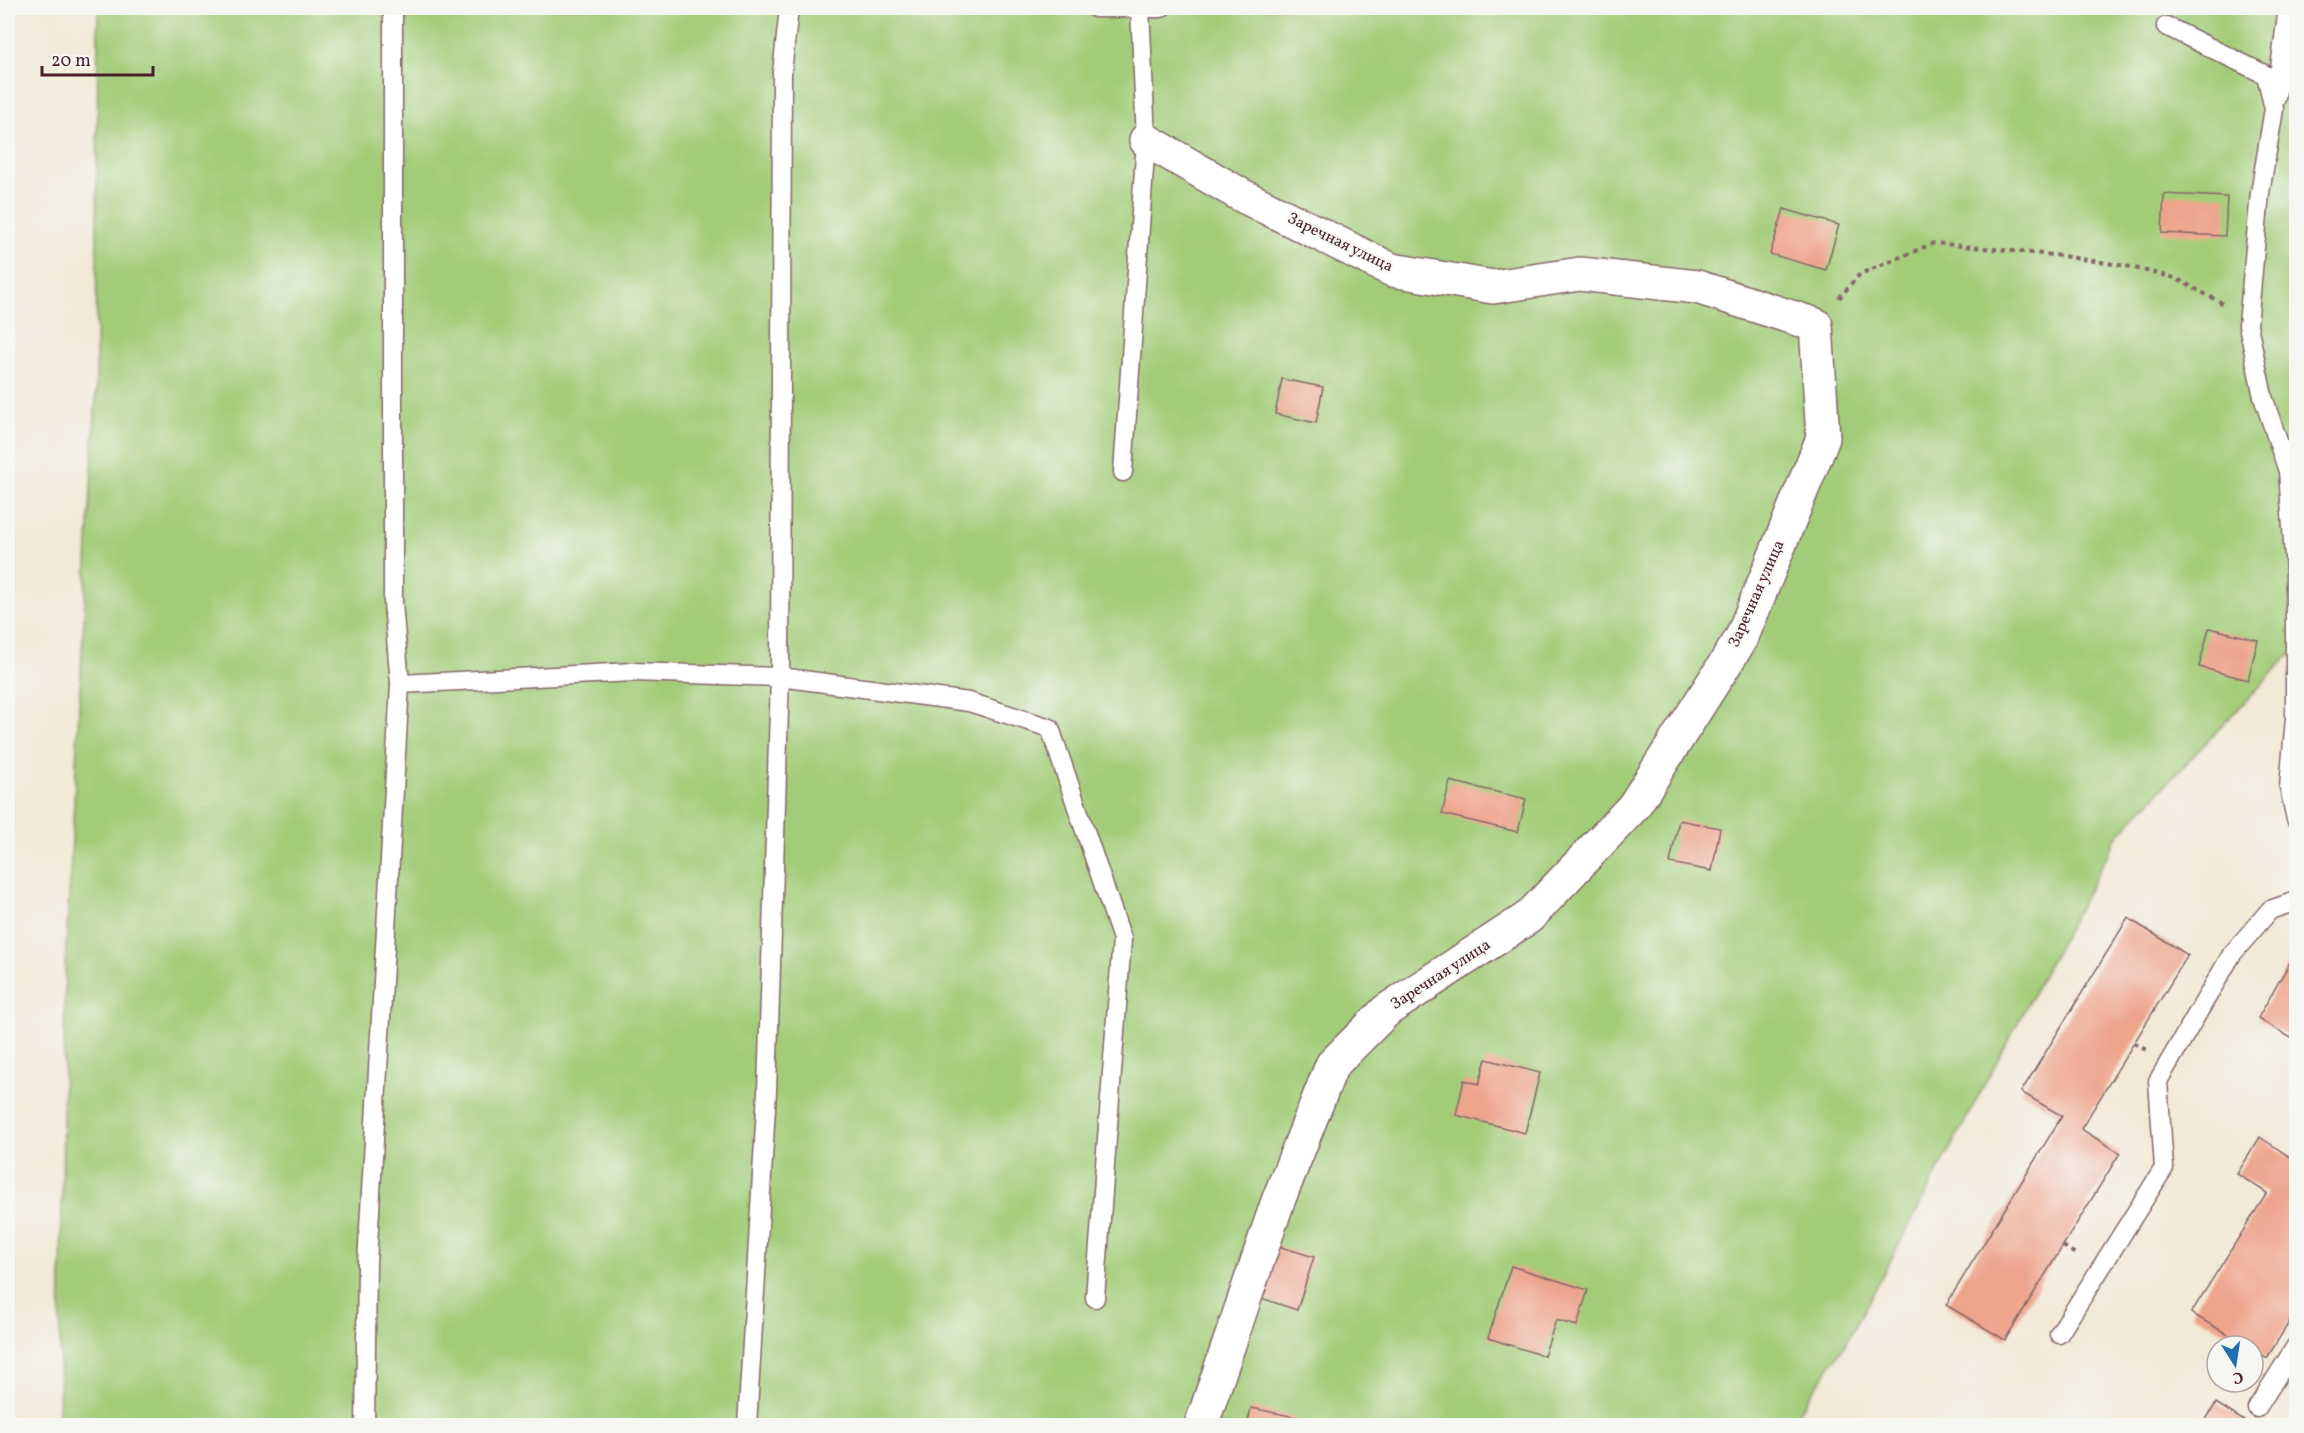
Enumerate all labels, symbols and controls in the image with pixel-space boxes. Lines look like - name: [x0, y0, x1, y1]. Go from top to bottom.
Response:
- scale bar: [42, 39, 153, 77]
- text: 20 m: [51, 49, 91, 74]
- street label: Заречная улица: [1283, 208, 1397, 278]
- street label: Заречная улица: [1724, 537, 1791, 651]
- street label: Заречная улица: [1387, 934, 1495, 1016]
- north arrow: [2205, 1334, 2265, 1394]
- text: С: [2230, 1365, 2245, 1389]

